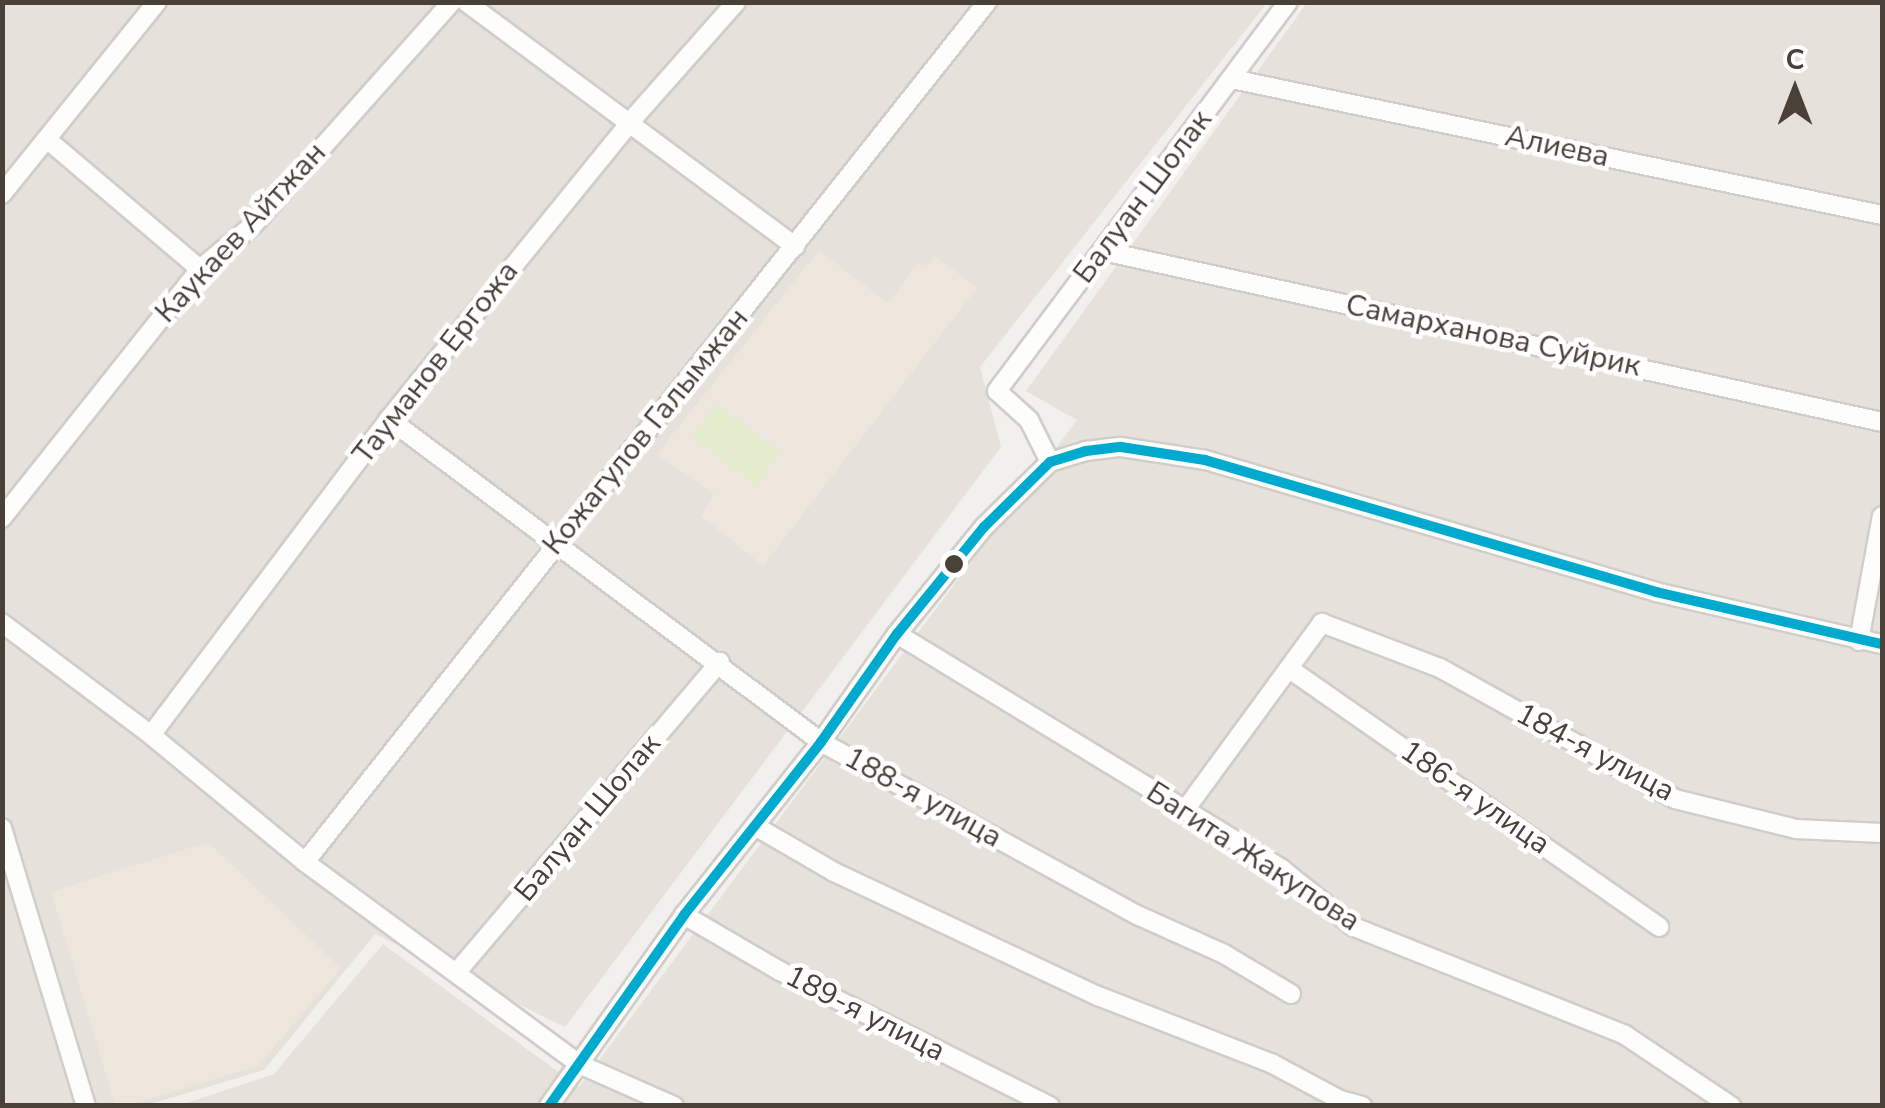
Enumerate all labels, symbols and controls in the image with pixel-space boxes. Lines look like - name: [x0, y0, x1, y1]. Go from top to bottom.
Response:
- north arrow: [1745, 40, 1845, 140]
- text: С: [1785, 41, 1805, 79]
- street label: Балуан Шолак: [1066, 103, 1220, 291]
- street label: Алиева: [1502, 118, 1612, 176]
- street label: Каукаев Айтжан: [148, 135, 334, 331]
- street label: Тауманов Ергожа: [346, 254, 526, 472]
- street label: Самарханова Суйрик: [1342, 287, 1644, 385]
- street label: Кожагулов Галымжан: [536, 302, 756, 562]
- unlabelled marker: [944, 554, 964, 574]
- street label: 184-я улица: [1510, 696, 1680, 810]
- street label: Балуан Шолак: [508, 727, 668, 909]
- street label: 186-я улица: [1393, 733, 1557, 863]
- street label: 188-я улица: [838, 740, 1008, 856]
- street label: Багита Жакупова: [1139, 774, 1367, 940]
- street label: 189-я улица: [779, 958, 951, 1070]

